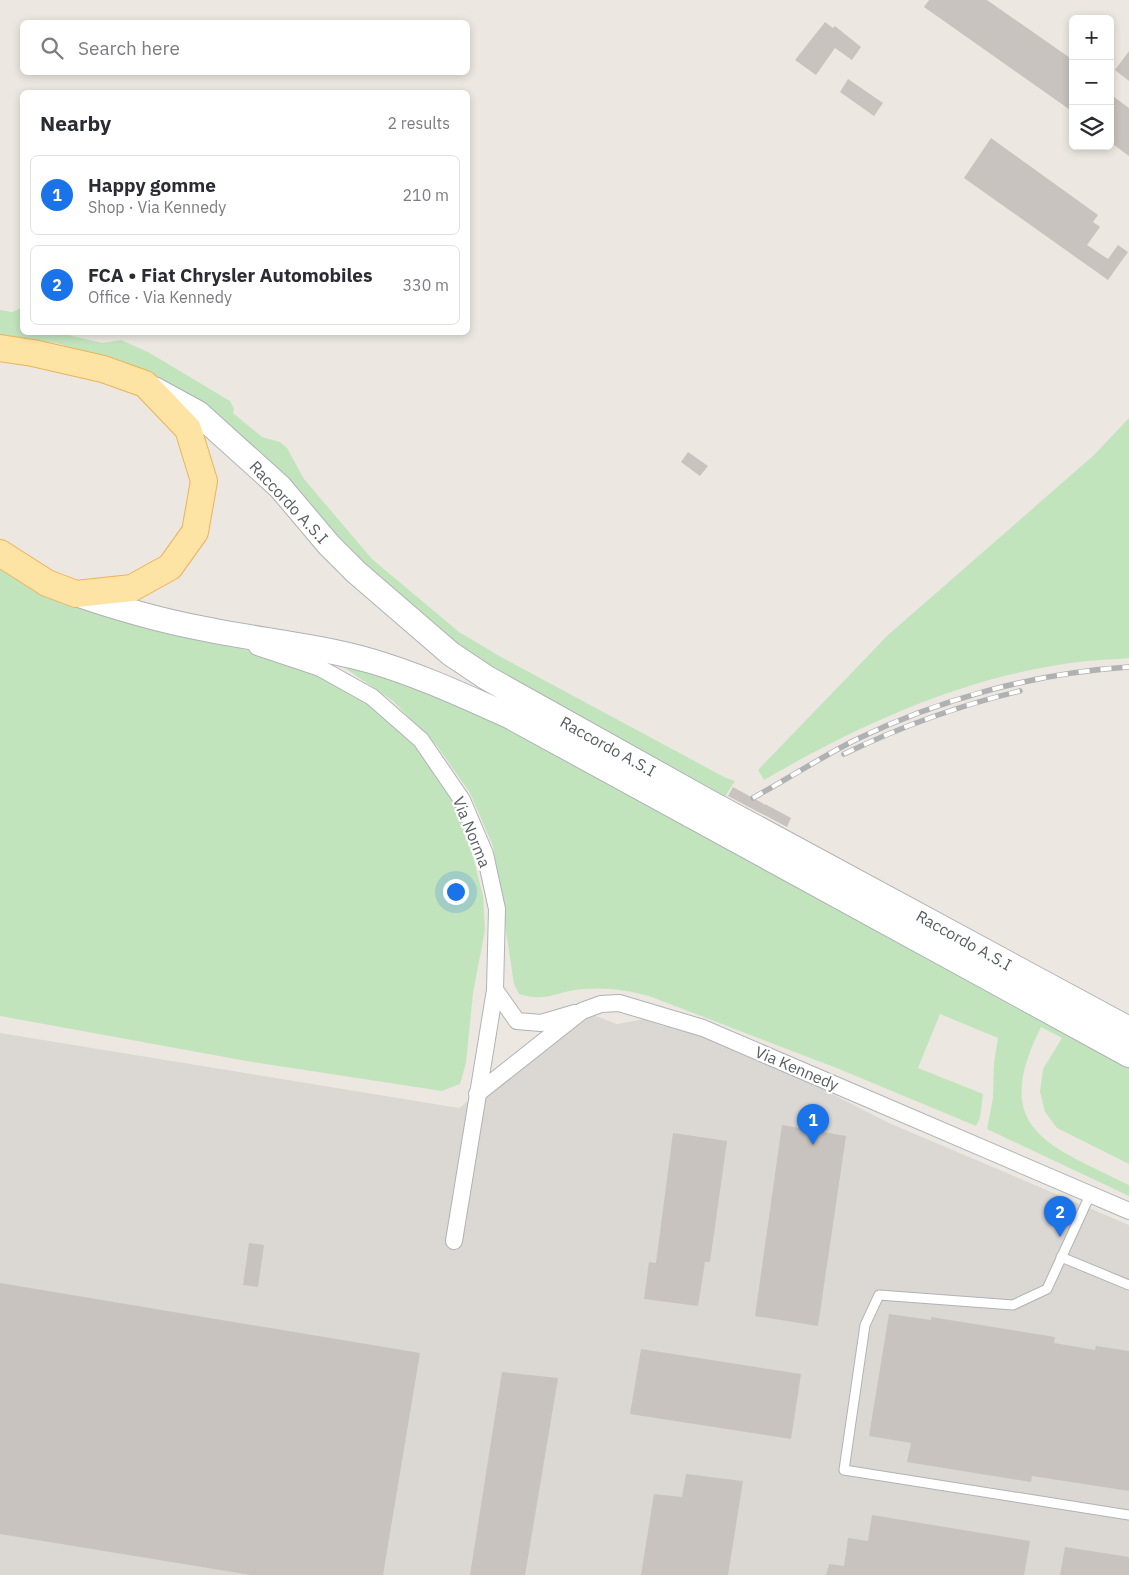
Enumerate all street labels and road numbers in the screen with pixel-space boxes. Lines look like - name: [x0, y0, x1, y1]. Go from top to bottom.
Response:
- street label: Raccordo A.S.I: [245, 456, 333, 548]
- street label: Raccordo A.S.I: [557, 712, 659, 780]
- street label: Via Norma: [449, 794, 495, 871]
- street label: Raccordo A.S.I: [913, 906, 1015, 974]
- street label: Via Kennedy: [752, 1041, 842, 1095]

